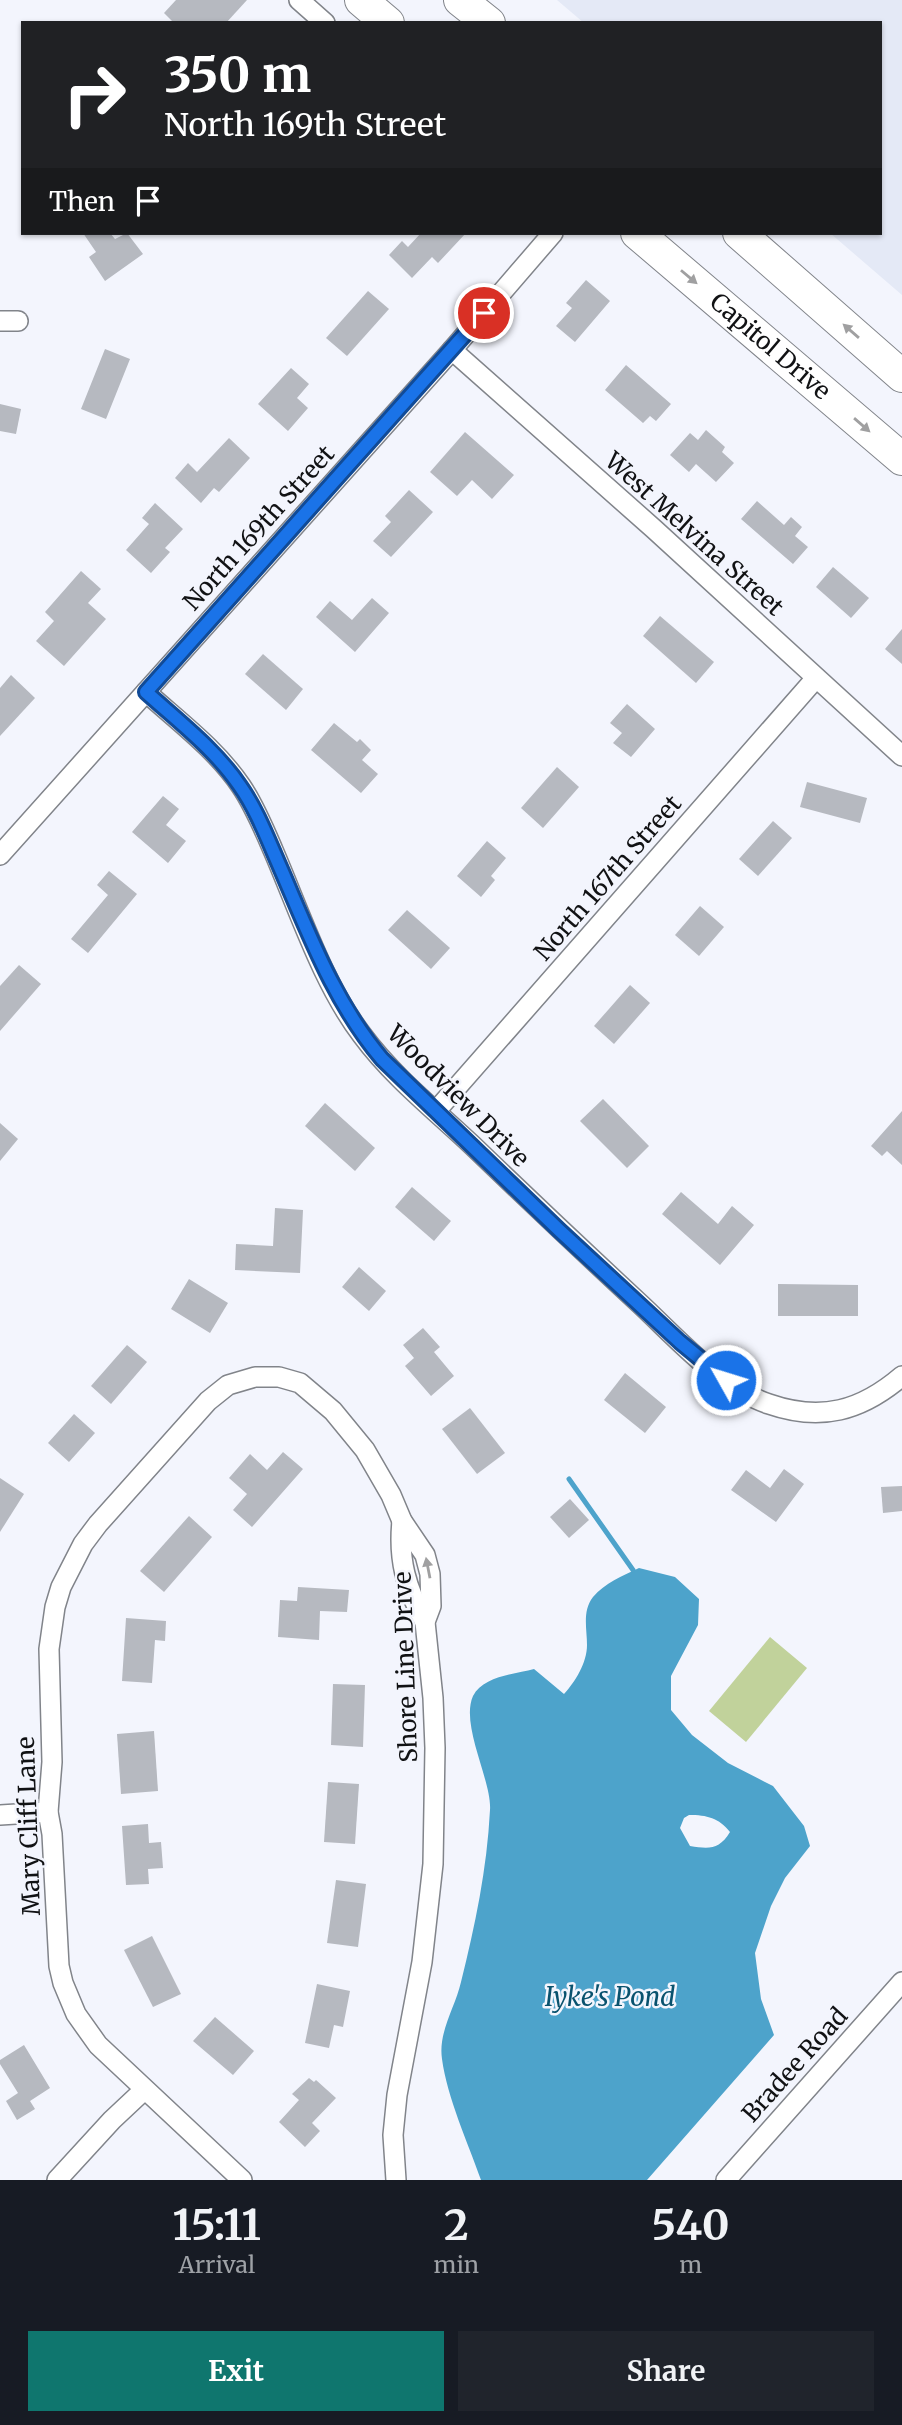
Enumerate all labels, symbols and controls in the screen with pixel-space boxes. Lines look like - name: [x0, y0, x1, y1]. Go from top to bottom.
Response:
- text: 350 m: [164, 44, 311, 105]
- icon: right: [49, 49, 140, 140]
- text: North 169th Street: [164, 105, 446, 145]
- icon: arrive: [129, 182, 167, 220]
- text: Then: [49, 185, 115, 218]
- one-way arrow: [680, 269, 698, 285]
- pin: [454, 283, 514, 343]
- street label: Capitol Drive: [704, 286, 837, 406]
- icon: arrive: [465, 294, 503, 332]
- one-way arrow: [842, 324, 859, 339]
- one-way arrow: [853, 417, 871, 433]
- street label: North 169th Street: [176, 438, 341, 617]
- street label: West Melvina Street: [598, 444, 791, 623]
- street label: North 167th Street: [527, 788, 688, 967]
- street label: Woodview Drive: [380, 1017, 536, 1173]
- position arrow: [689, 1343, 763, 1417]
- one-way arrow: [422, 1557, 433, 1579]
- street label: Shore Line Drive: [387, 1571, 424, 1763]
- street label: Mary Cliff Lane: [10, 1736, 47, 1916]
- water label: Iyke's Pond: [545, 1980, 675, 2013]
- street label: Bradee Road: [735, 2001, 854, 2128]
- text: 15:11: [173, 2199, 261, 2251]
- text: 2: [444, 2199, 469, 2251]
- text: 540: [652, 2199, 729, 2251]
- text: Arrival: [178, 2250, 255, 2279]
- text: min: [434, 2250, 479, 2279]
- text: m: [679, 2250, 702, 2279]
- button: Exit: [28, 2331, 444, 2411]
- button: Share: [458, 2331, 874, 2411]

